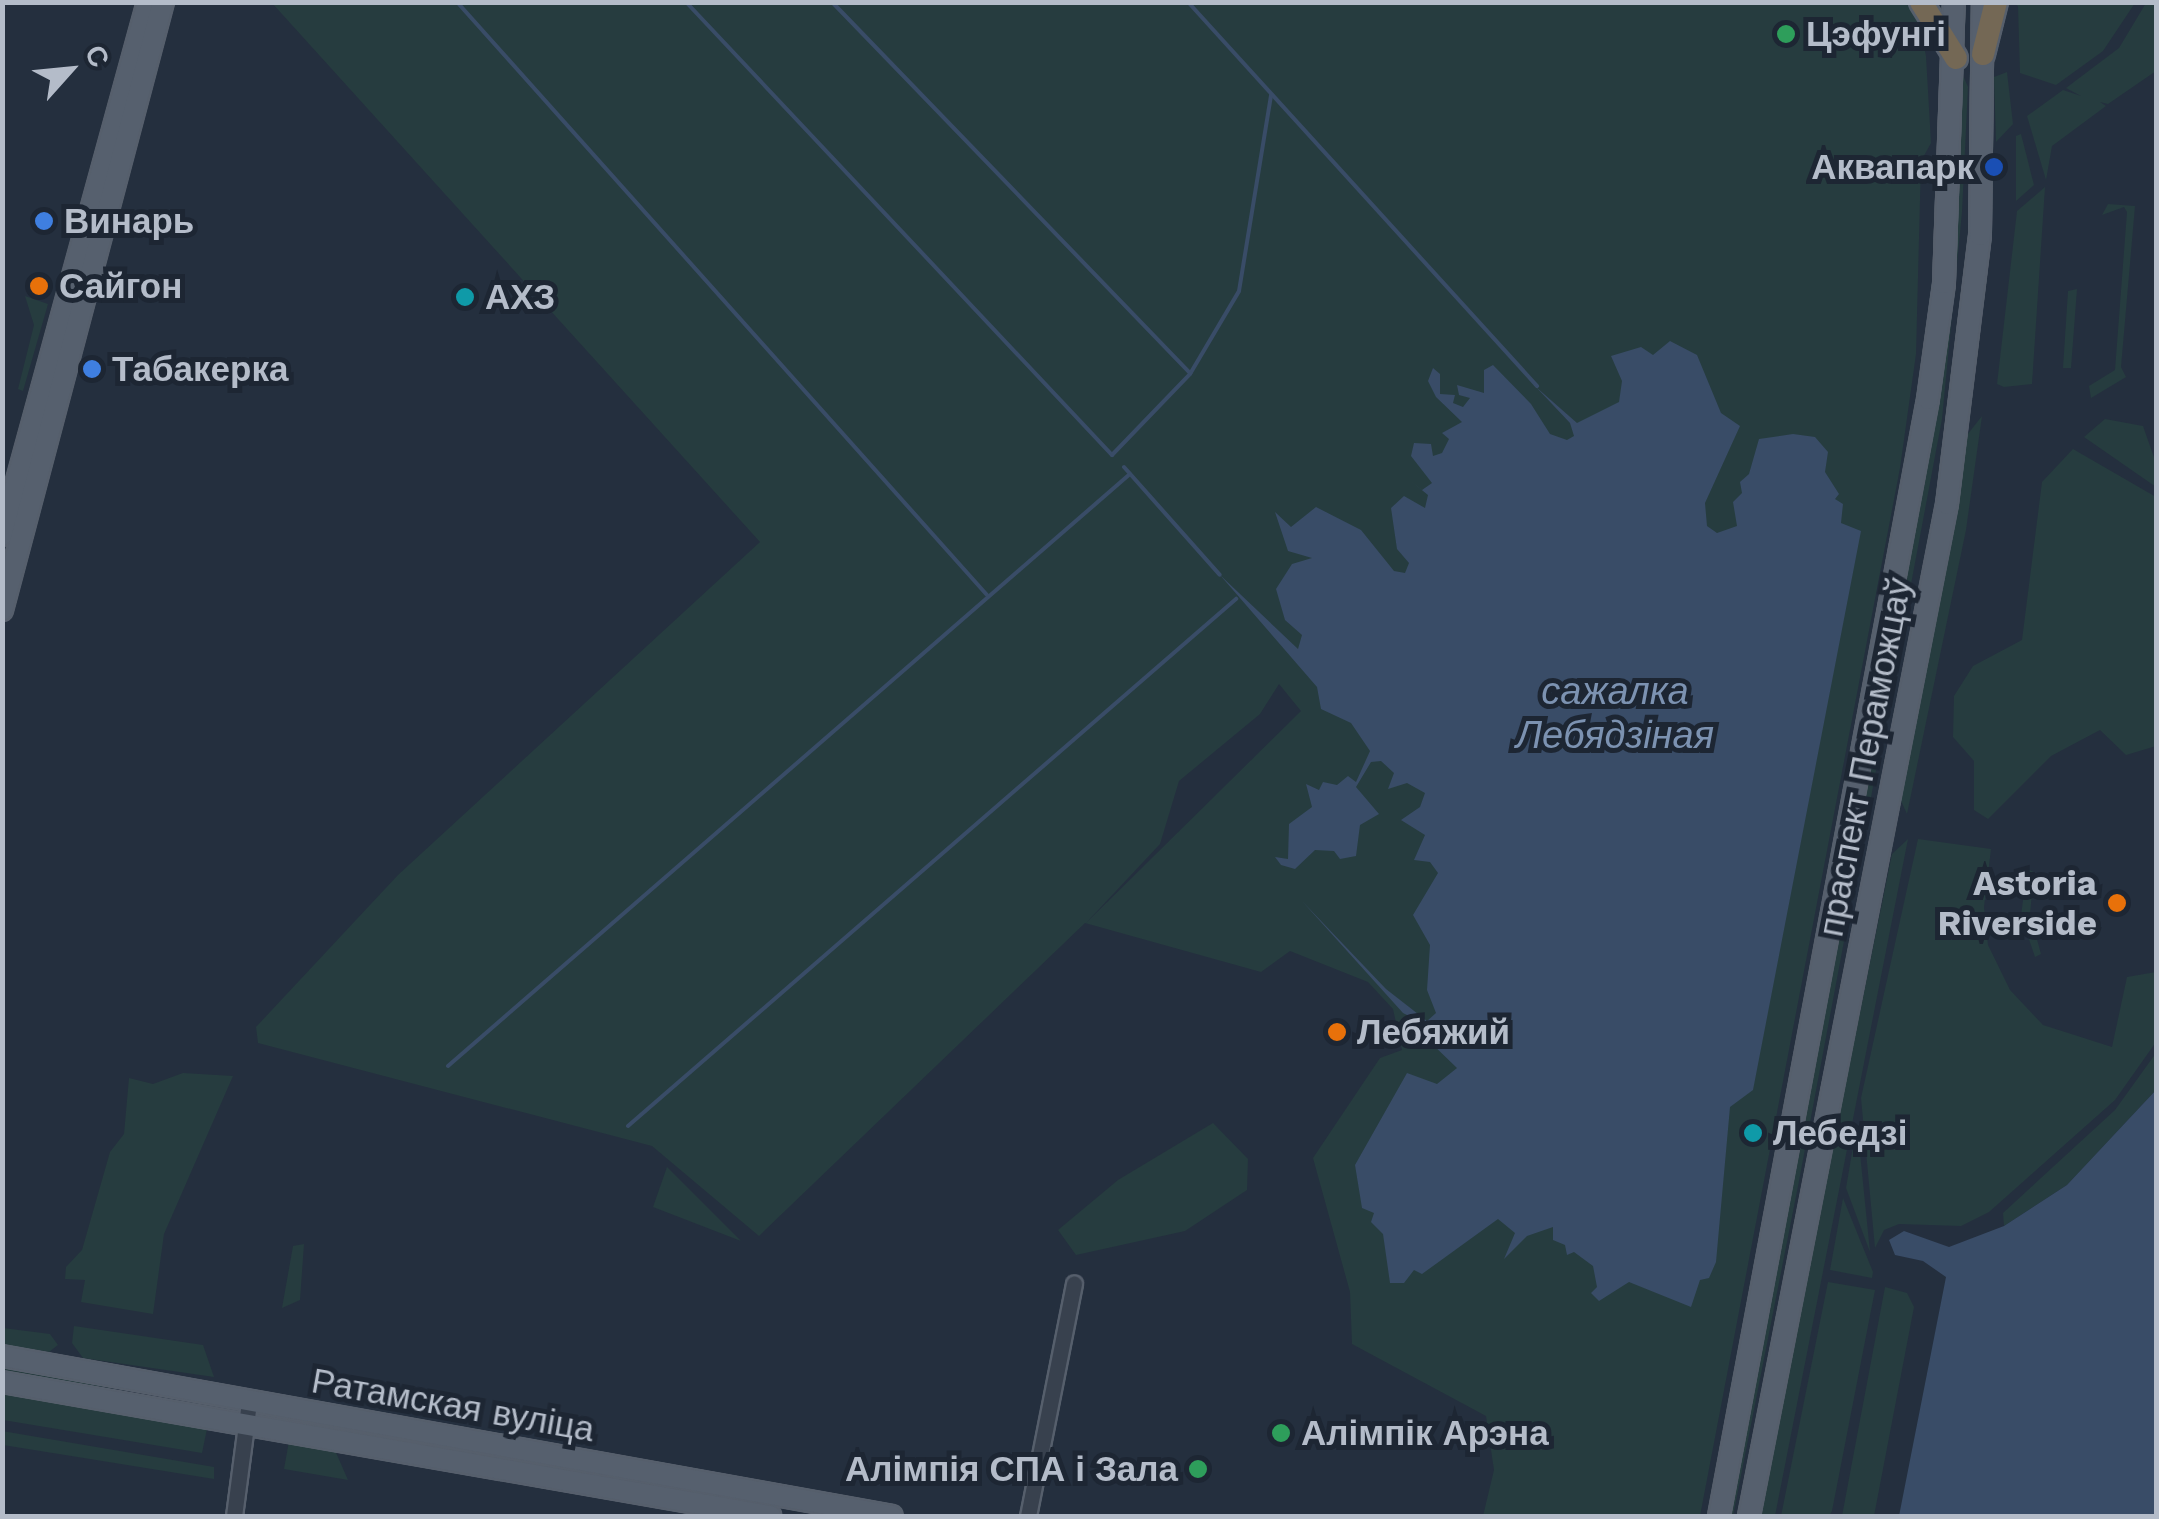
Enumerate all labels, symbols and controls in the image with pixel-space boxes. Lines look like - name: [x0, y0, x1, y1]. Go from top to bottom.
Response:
- place label: Цэфунгі: [1806, 13, 1946, 55]
- north arrow: [20, 20, 120, 120]
- marker: Цэфунгі: [1775, 23, 1797, 45]
- text: С: [78, 40, 116, 73]
- place label: Аквапарк: [1811, 146, 1974, 188]
- marker: Аквапарк: [1983, 156, 2005, 178]
- place label: Винарь: [64, 200, 194, 242]
- marker: Винарь: [33, 210, 55, 232]
- place label: Сайгон: [59, 265, 182, 307]
- marker: Сайгон: [28, 275, 50, 297]
- place label: АХЗ: [485, 276, 555, 318]
- marker: АХЗ: [454, 286, 476, 308]
- place label: Табакерка: [112, 348, 288, 390]
- marker: Табакерка: [81, 358, 103, 380]
- street label: праспект Пераможцаў: [1810, 574, 1920, 940]
- water label: сажалка Лебядзіная: [1516, 669, 1714, 758]
- place label: Astoria Riverside: [1937, 862, 2097, 944]
- marker: Astoria Riverside: [2106, 892, 2128, 914]
- place label: Лебяжий: [1357, 1011, 1510, 1053]
- marker: Лебяжий: [1326, 1021, 1348, 1043]
- place label: Лебедзі: [1773, 1112, 1907, 1154]
- marker: Лебедзі: [1742, 1122, 1764, 1144]
- street label: Ратамская вуліца: [308, 1359, 598, 1451]
- place label: Алімпік Арэна: [1301, 1412, 1549, 1454]
- marker: Алімпік Арэна: [1270, 1422, 1292, 1444]
- place label: Алімпія СПА і Зала: [845, 1448, 1178, 1490]
- marker: Алімпія СПА і Зала: [1187, 1458, 1209, 1480]

